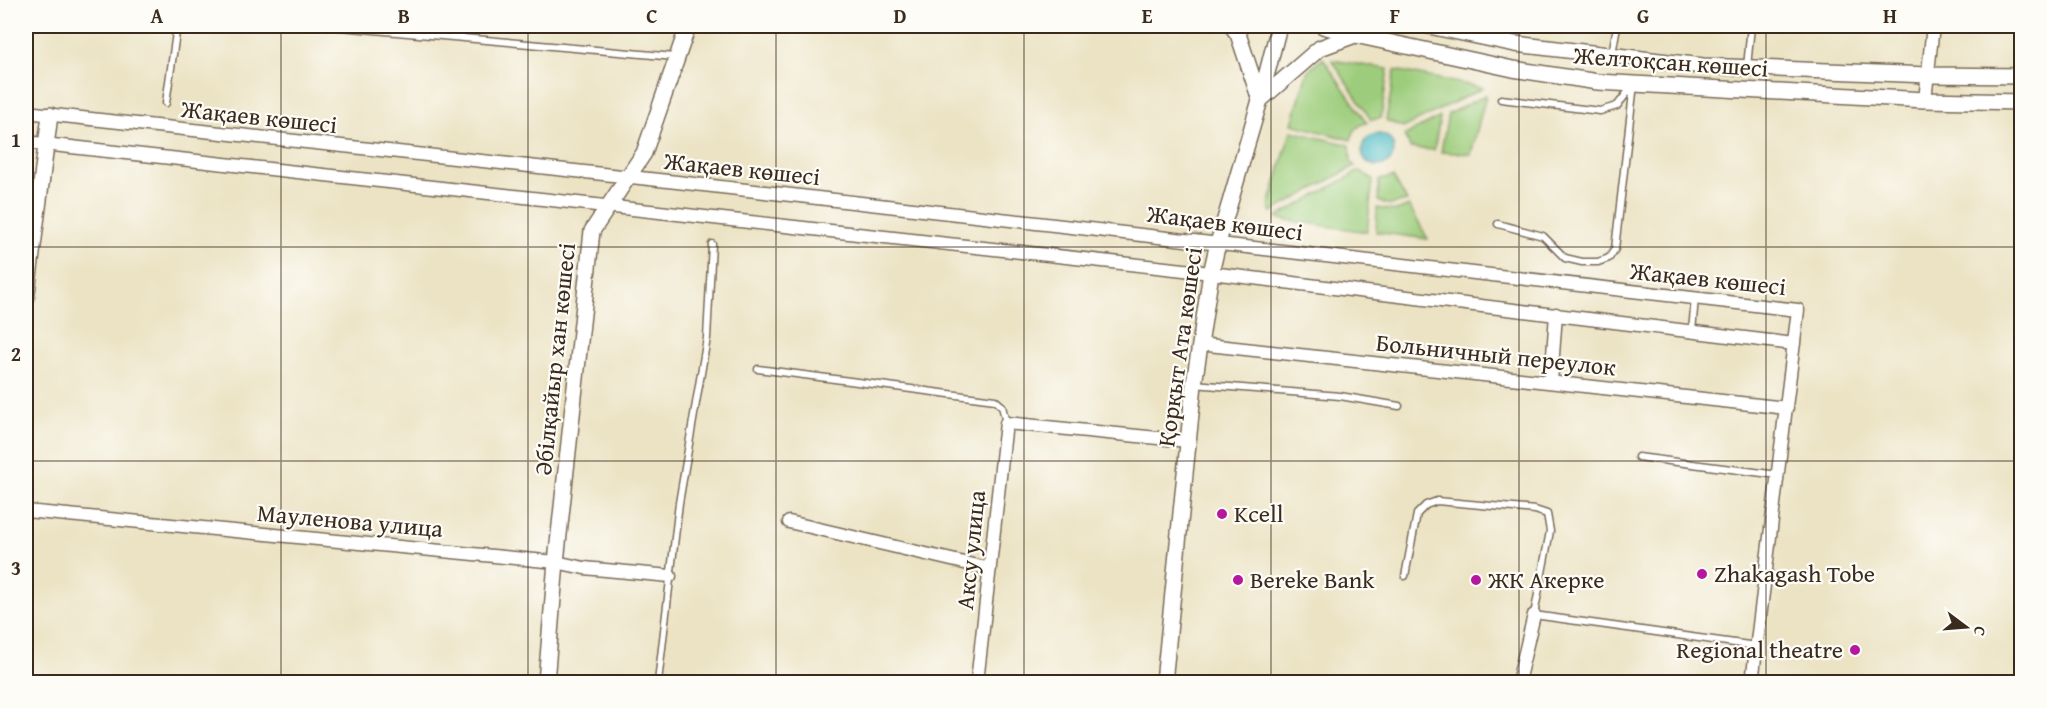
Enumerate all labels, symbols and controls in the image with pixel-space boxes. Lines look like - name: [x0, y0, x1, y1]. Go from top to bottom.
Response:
- text: A: [151, 1, 164, 30]
- text: B: [398, 1, 410, 30]
- text: C: [646, 1, 658, 30]
- text: D: [893, 1, 907, 30]
- text: E: [1142, 1, 1153, 30]
- text: F: [1390, 1, 1400, 30]
- text: G: [1637, 1, 1649, 30]
- text: H: [1883, 1, 1897, 30]
- street label: Желтоқсан көшесі: [1571, 37, 1770, 86]
- street label: Жақаев көшесі: [178, 91, 339, 142]
- text: 1: [11, 125, 21, 154]
- street label: Жақаев көшесі: [661, 143, 822, 194]
- street label: Жақаев көшесі: [1144, 195, 1305, 249]
- street label: Әбілқайыр хан көшесі: [525, 241, 584, 477]
- street label: Қорқыт Ата көшесі: [1148, 245, 1211, 449]
- street label: Жақаев көшесі: [1627, 253, 1788, 304]
- street label: Больничный переулок: [1374, 325, 1618, 385]
- text: 2: [11, 339, 21, 368]
- street label: Аксу улица: [947, 488, 994, 611]
- street label: Мауленова улица: [256, 495, 445, 546]
- place label: Kcell: [1234, 496, 1284, 531]
- marker: Kcell: [1215, 507, 1229, 521]
- text: 3: [11, 553, 21, 582]
- place label: Zhakagash Tobe: [1714, 556, 1875, 591]
- place label: Bereke Bank: [1250, 562, 1375, 597]
- place label: ЖК Акерке: [1487, 562, 1604, 597]
- marker: Zhakagash Tobe: [1695, 567, 1709, 581]
- marker: Bereke Bank: [1231, 573, 1245, 587]
- marker: ЖК Акерке: [1469, 573, 1483, 587]
- north arrow: [1936, 597, 1996, 657]
- text: С: [1968, 623, 1993, 639]
- place label: Regional theatre: [1676, 632, 1843, 667]
- marker: Regional theatre: [1848, 643, 1862, 657]

